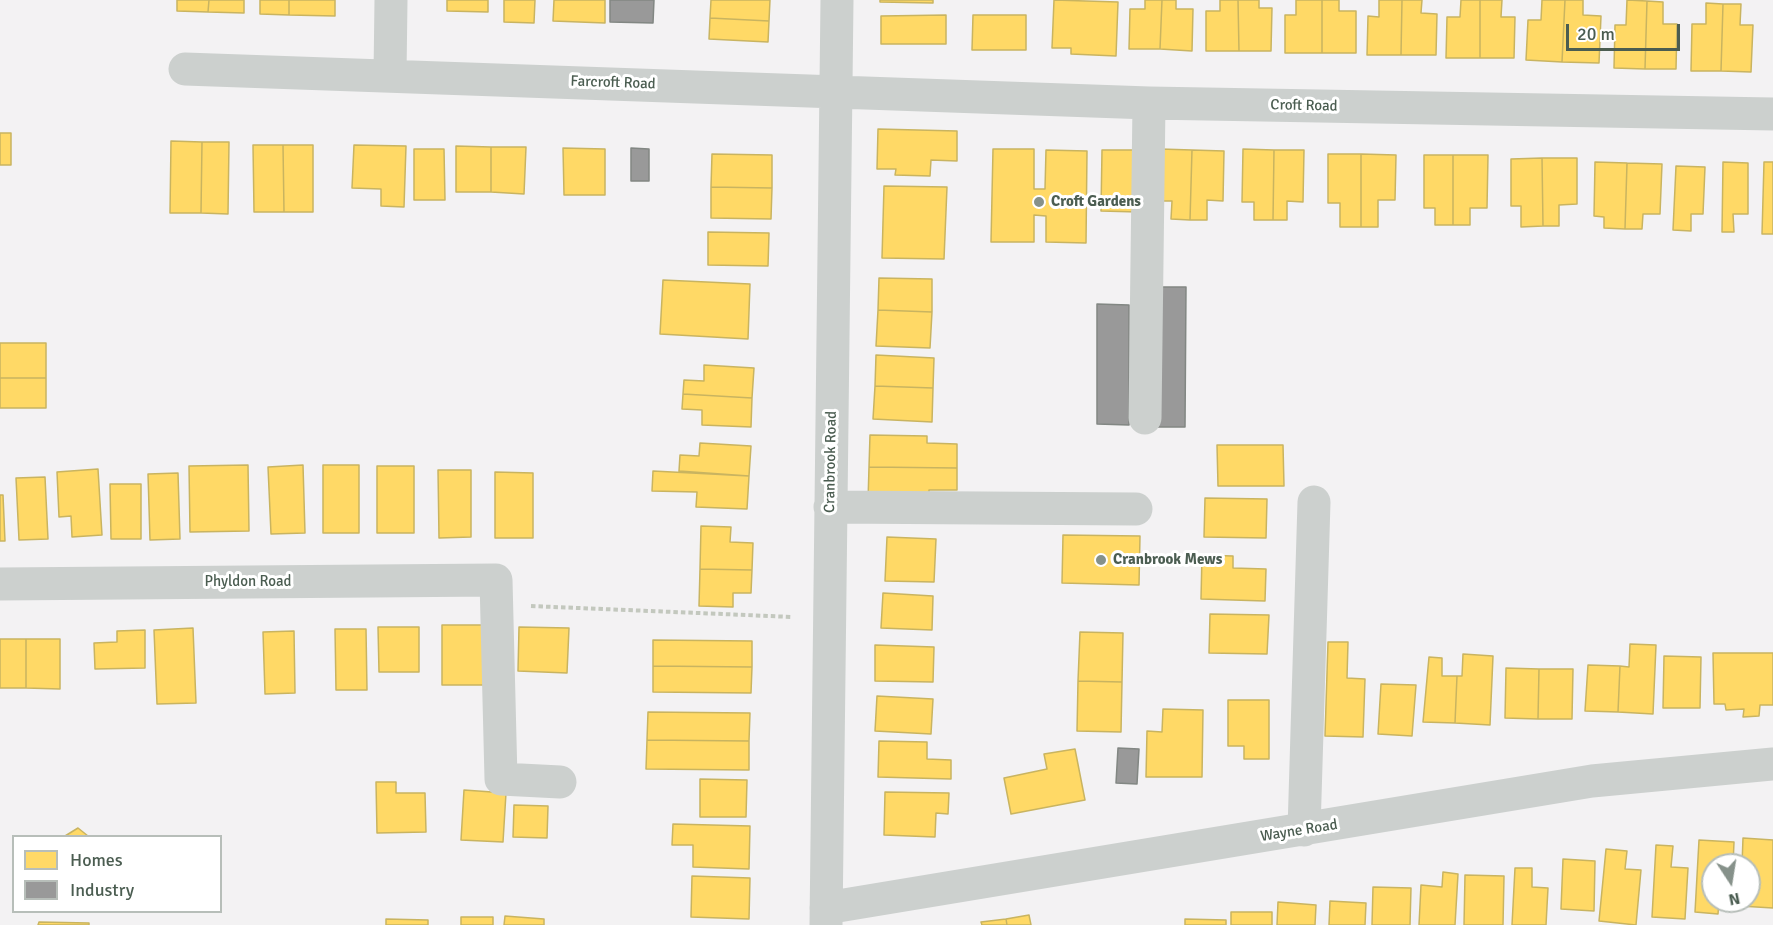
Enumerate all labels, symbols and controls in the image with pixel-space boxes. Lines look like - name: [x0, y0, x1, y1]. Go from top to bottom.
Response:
- scale bar: [1569, 12, 1683, 50]
- text: 20 m: [1577, 23, 1615, 45]
- street label: Farcroft Road: [570, 73, 656, 93]
- street label: Croft Road: [1270, 96, 1338, 116]
- place label: Croft Gardens: [1051, 193, 1141, 211]
- marker: Croft Gardens: [1032, 195, 1046, 209]
- street label: Cranbrook Road: [821, 411, 841, 513]
- place label: Cranbrook Mews: [1113, 551, 1222, 569]
- marker: Cranbrook Mews: [1094, 553, 1108, 567]
- street label: Phyldon Road: [204, 573, 292, 591]
- street label: Wayne Road: [1259, 816, 1339, 846]
- legend: [12, 835, 222, 913]
- text: Homes: [70, 849, 123, 871]
- north arrow: [1701, 853, 1761, 913]
- text: Industry: [70, 879, 134, 901]
- text: N: [1727, 888, 1742, 910]

